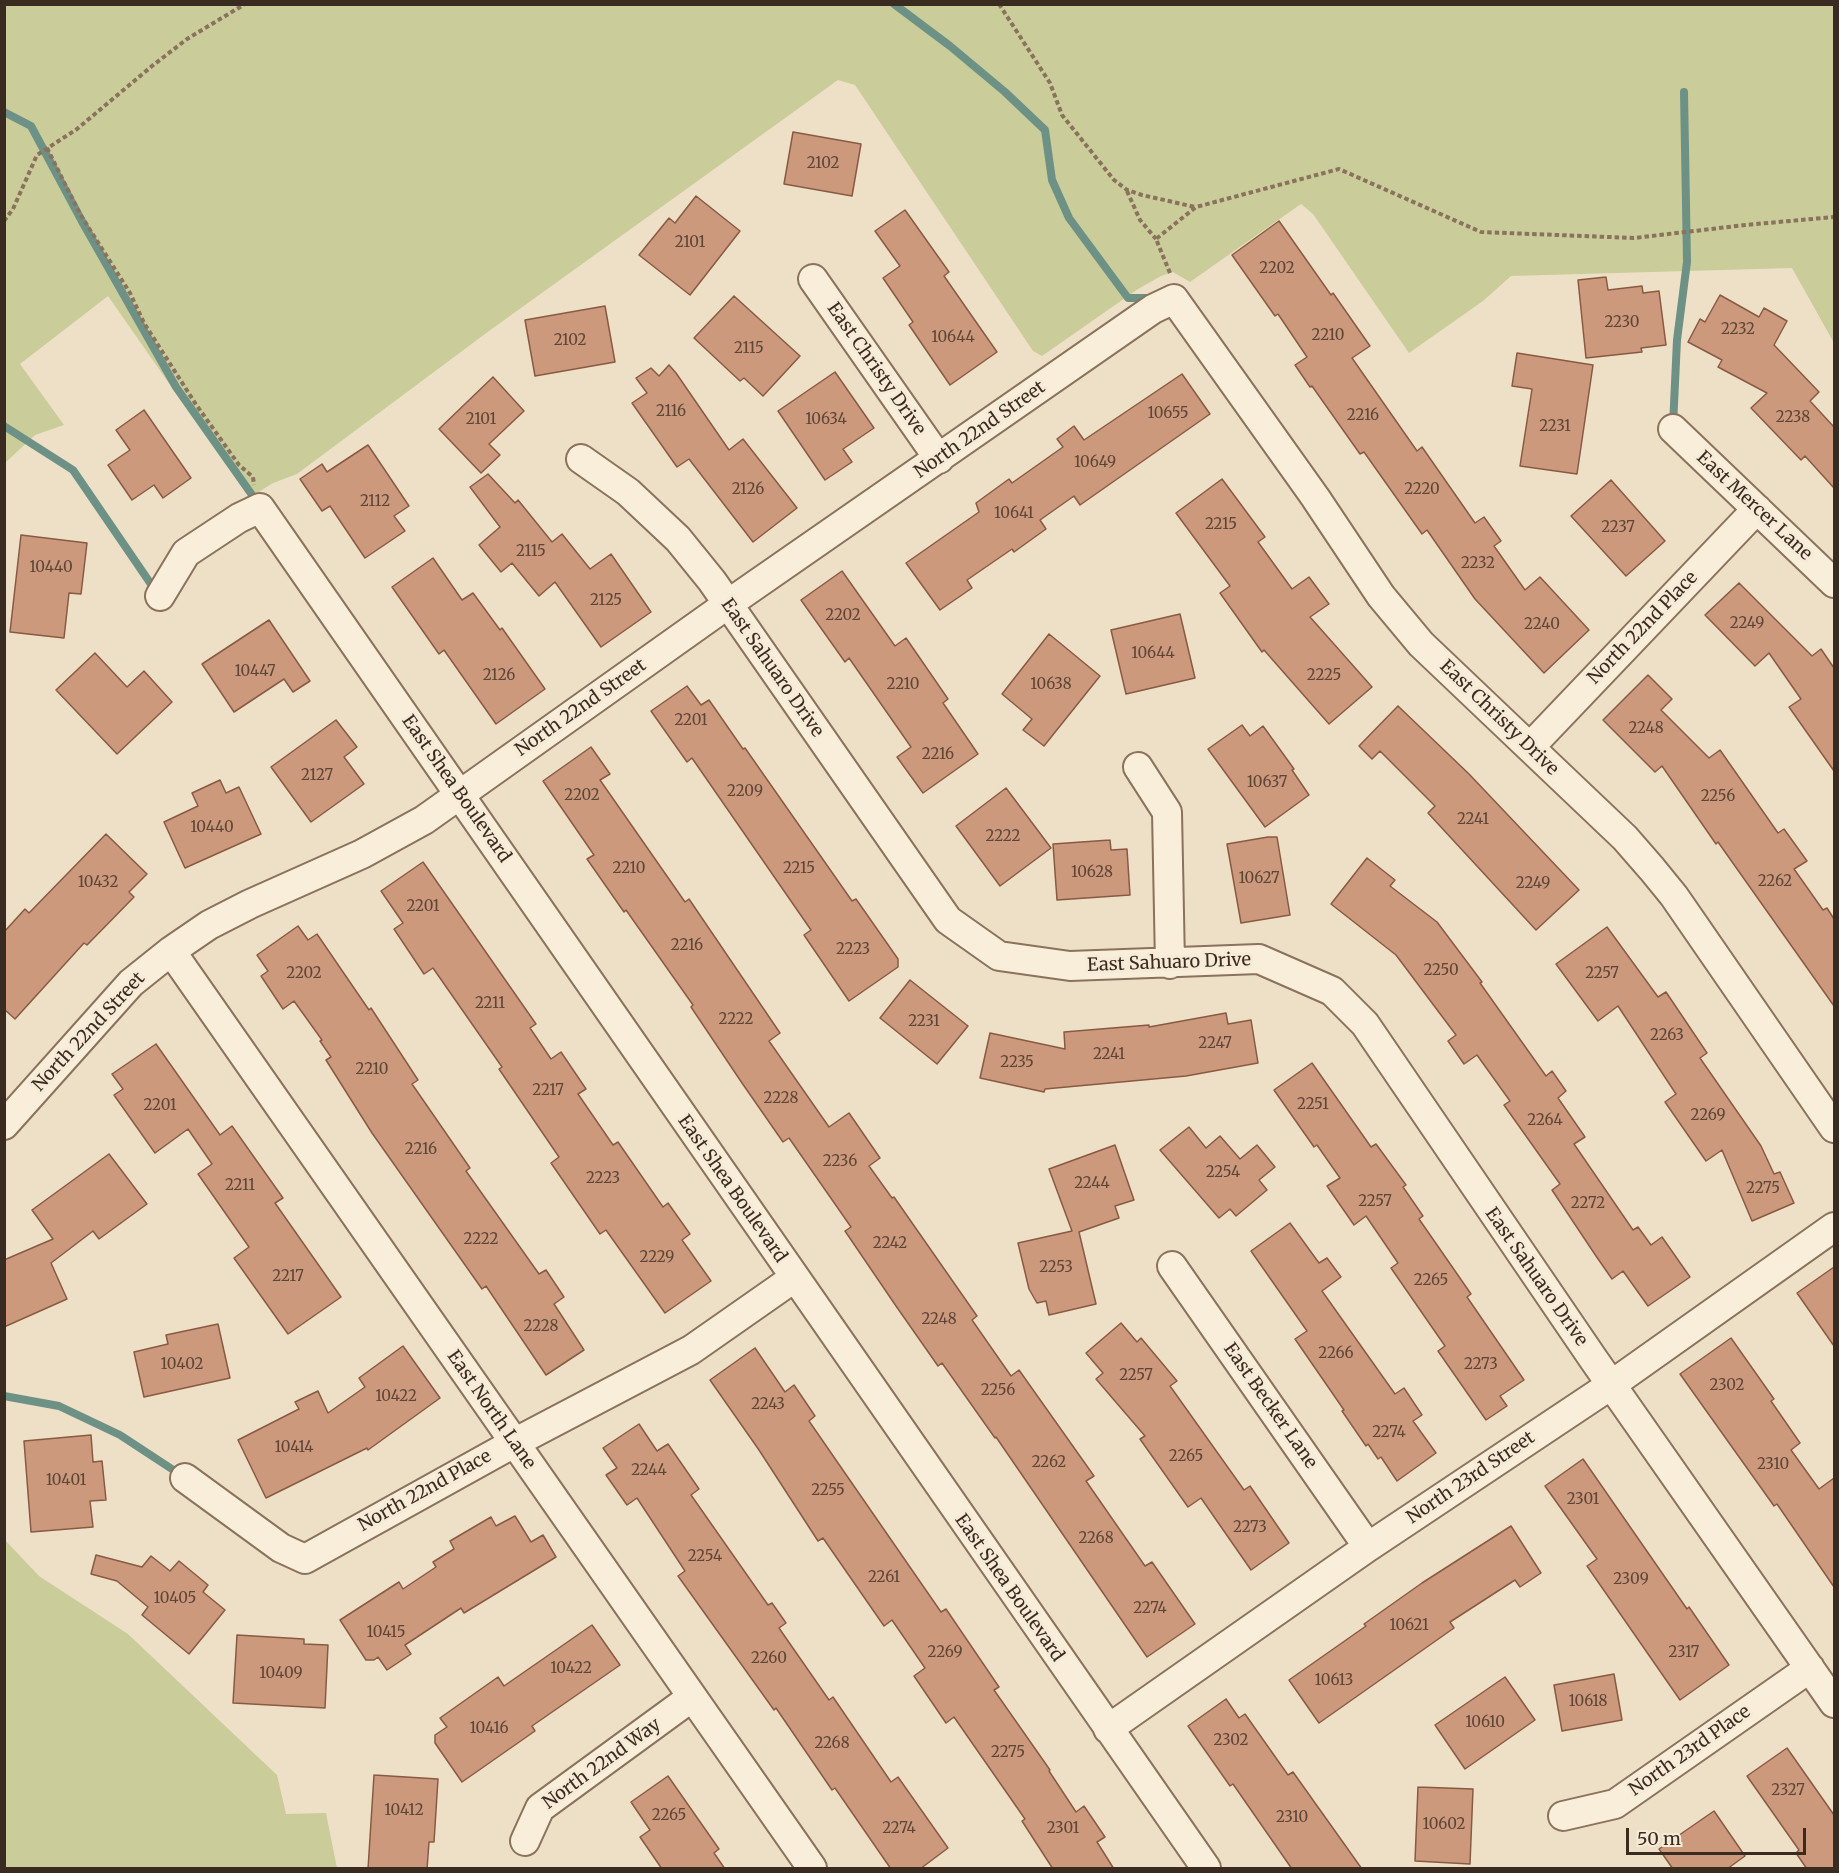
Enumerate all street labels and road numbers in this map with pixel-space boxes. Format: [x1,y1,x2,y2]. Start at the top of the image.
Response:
street label: East Christy Drive [822,299,930,439]
street label: North 22nd Street [910,377,1050,483]
street label: East Mercer Lane [1692,447,1816,565]
street label: North 22nd Place [1584,567,1702,689]
street label: East Sahuaro Drive [716,595,828,741]
street label: North 22nd Street [511,655,651,761]
street label: East Christy Drive [1435,656,1563,780]
street label: East Shea Boulevard [397,711,515,867]
street label: East Sahuaro Drive [1087,949,1251,977]
street label: North 22nd Street [28,968,150,1096]
street label: East Shea Boulevard [673,1111,791,1267]
street label: East Sahuaro Drive [1480,1204,1592,1350]
street label: East Becker Lane [1219,1339,1321,1473]
street label: East North Lane [442,1346,540,1474]
street label: North 23rd Street [1403,1427,1539,1529]
street label: North 22nd Place [355,1446,495,1536]
street label: East Shea Boulevard [950,1510,1068,1666]
street label: North 23rd Place [1625,1701,1755,1801]
street label: North 22nd Way [539,1714,665,1814]

